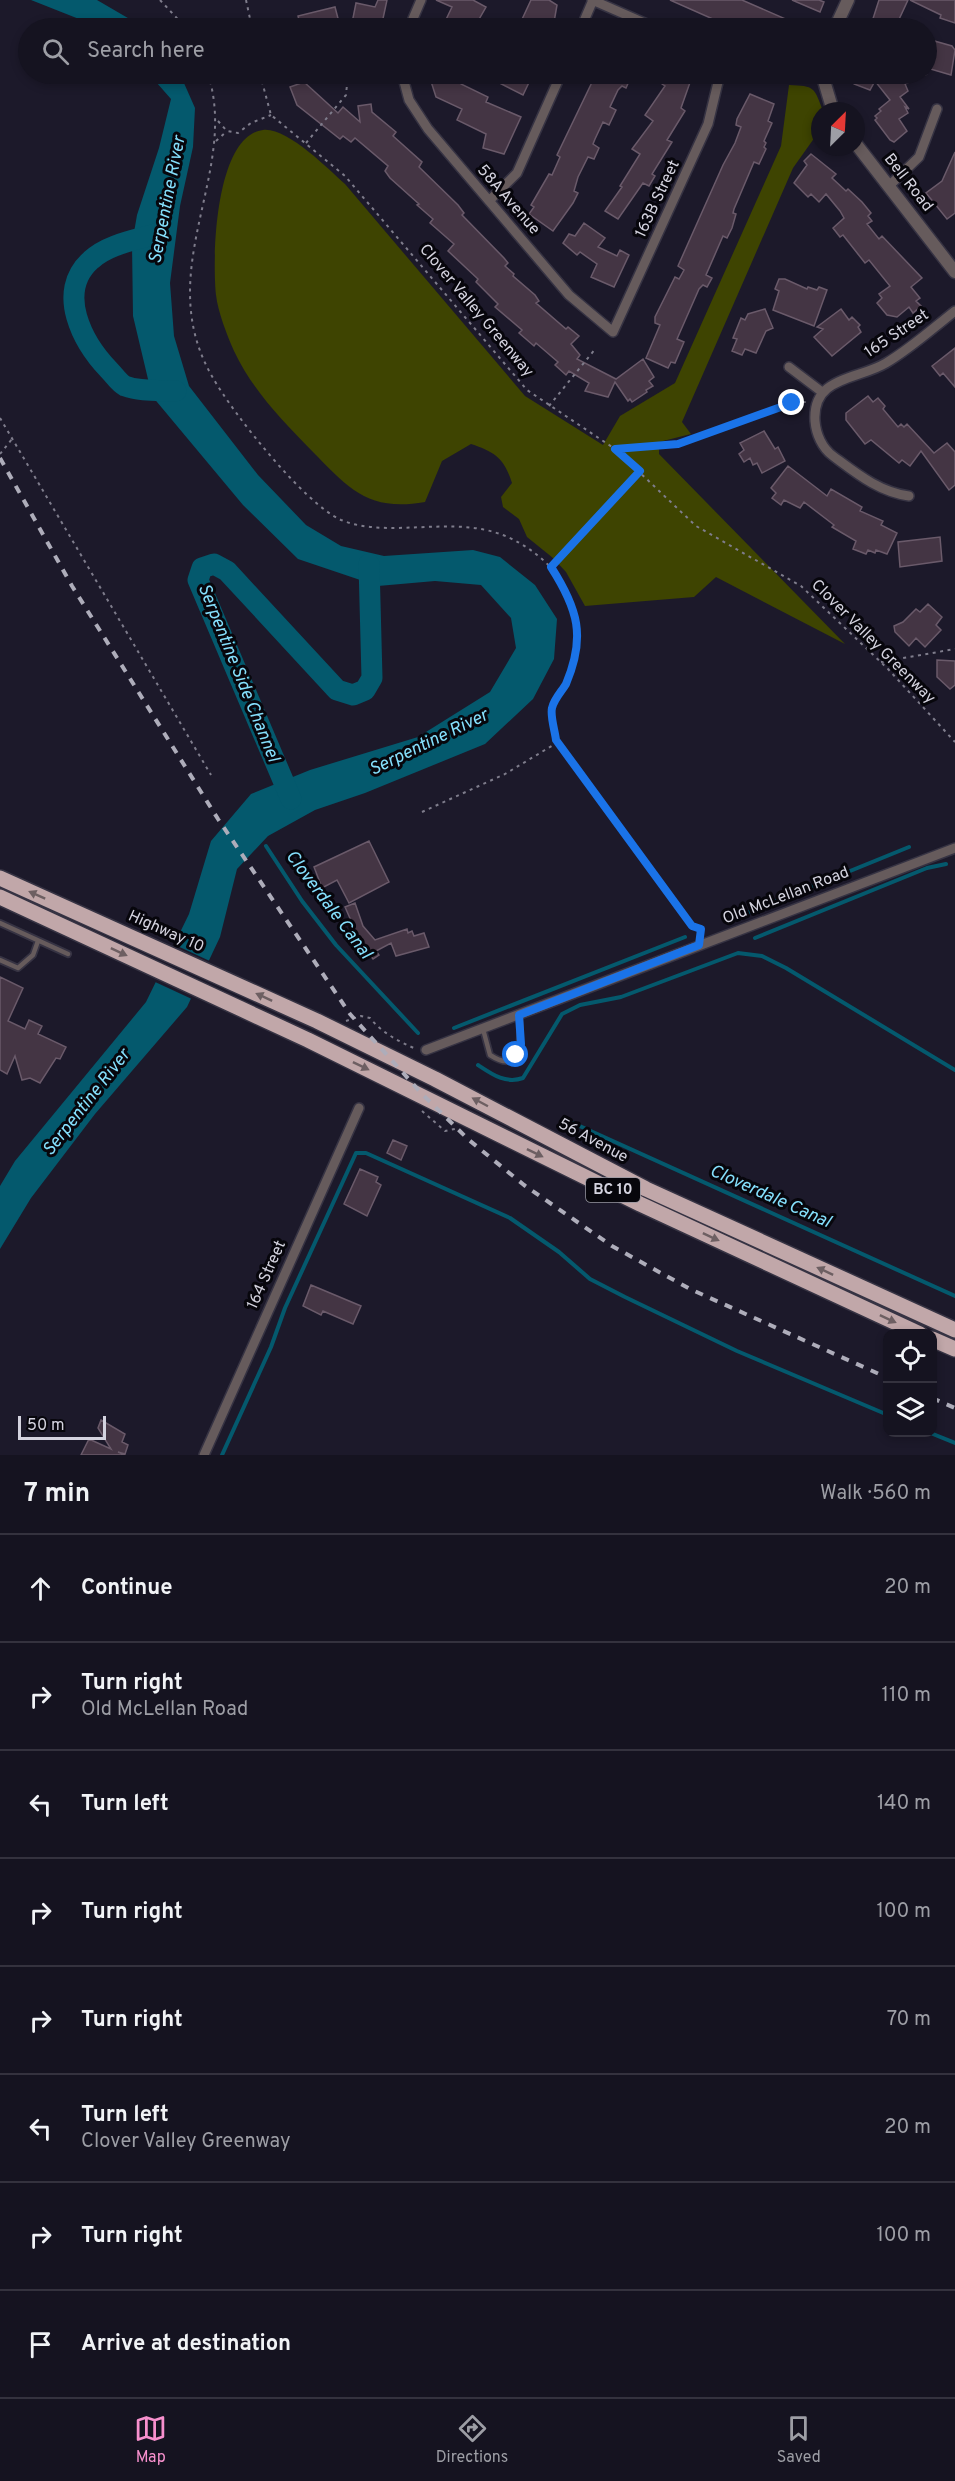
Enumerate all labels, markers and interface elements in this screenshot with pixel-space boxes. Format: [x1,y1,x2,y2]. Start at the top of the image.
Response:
search box [18,18,937,84]
icon: search [39,35,72,68]
text: Search here [87,38,205,65]
north arrow [811,102,865,156]
water label: Serpentine River [144,132,192,266]
street label: Bell Road [879,150,937,216]
street label: 163B Street [631,157,685,241]
street label: 58A Avenue [472,161,544,239]
street label: Clover Valley Greenway [414,240,538,382]
street label: 165 Street [861,305,933,363]
route end [778,389,804,415]
street label: Clover Valley Greenway [807,576,939,708]
water label: Serpentine Side Channel [192,580,285,767]
water label: Serpentine River [366,703,494,782]
water label: Cloverdale Canal [280,846,377,965]
street label: Old McLellan Road [720,863,852,929]
one-way arrow [28,890,46,899]
street label: Highway 10 [125,906,207,958]
one-way arrow [111,947,128,956]
one-way arrow [255,992,272,1001]
route start [502,1041,528,1067]
water label: Serpentine River [38,1043,137,1161]
one-way arrow [352,1061,369,1071]
one-way arrow [472,1098,489,1107]
street label: 56 Avenue [555,1114,631,1168]
one-way arrow [527,1148,544,1157]
water label: Cloverdale Canal [706,1160,836,1235]
road number: BC 10 [586,1178,640,1202]
one-way arrow [703,1232,720,1241]
street label: 164 Street [243,1237,291,1313]
one-way arrow [817,1266,834,1275]
one-way arrow [880,1314,897,1323]
map controls [883,1329,937,1437]
button: locate [883,1329,937,1383]
button: layers [883,1383,937,1437]
scale bar [18,1413,106,1440]
text: 50 m [27,1416,65,1436]
text: 7 min [24,1478,90,1511]
text: Walk · 560 m [820,1481,931,1507]
icon: ahead [24,1572,57,1605]
text: Continue [81,1575,172,1602]
text: 20 m [884,1575,931,1601]
text: Turn right [81,1670,183,1697]
icon: right [24,1680,57,1713]
text: 110 m [882,1683,931,1709]
text: Old McLellan Road [81,1697,248,1723]
icon: left [24,1788,57,1821]
text: Turn left [81,1791,169,1818]
text: 140 m [877,1791,931,1817]
icon: right [24,1896,57,1929]
text: Turn right [81,1899,183,1926]
text: 100 m [876,1899,931,1925]
icon: right [24,2004,57,2037]
text: Turn right [81,2007,183,2034]
text: 70 m [887,2007,931,2033]
text: Turn left [81,2102,169,2129]
icon: left [24,2112,57,2145]
text: 20 m [884,2115,931,2141]
text: Clover Valley Greenway [81,2129,291,2155]
icon: right [24,2220,57,2253]
text: Turn right [81,2223,183,2250]
text: 100 m [876,2223,931,2249]
icon: arrive [24,2328,57,2361]
text: Arrive at destination [81,2331,291,2358]
tab: Map [134,2412,167,2468]
tab: Directions [436,2412,508,2468]
tab: Saved [777,2412,821,2468]

